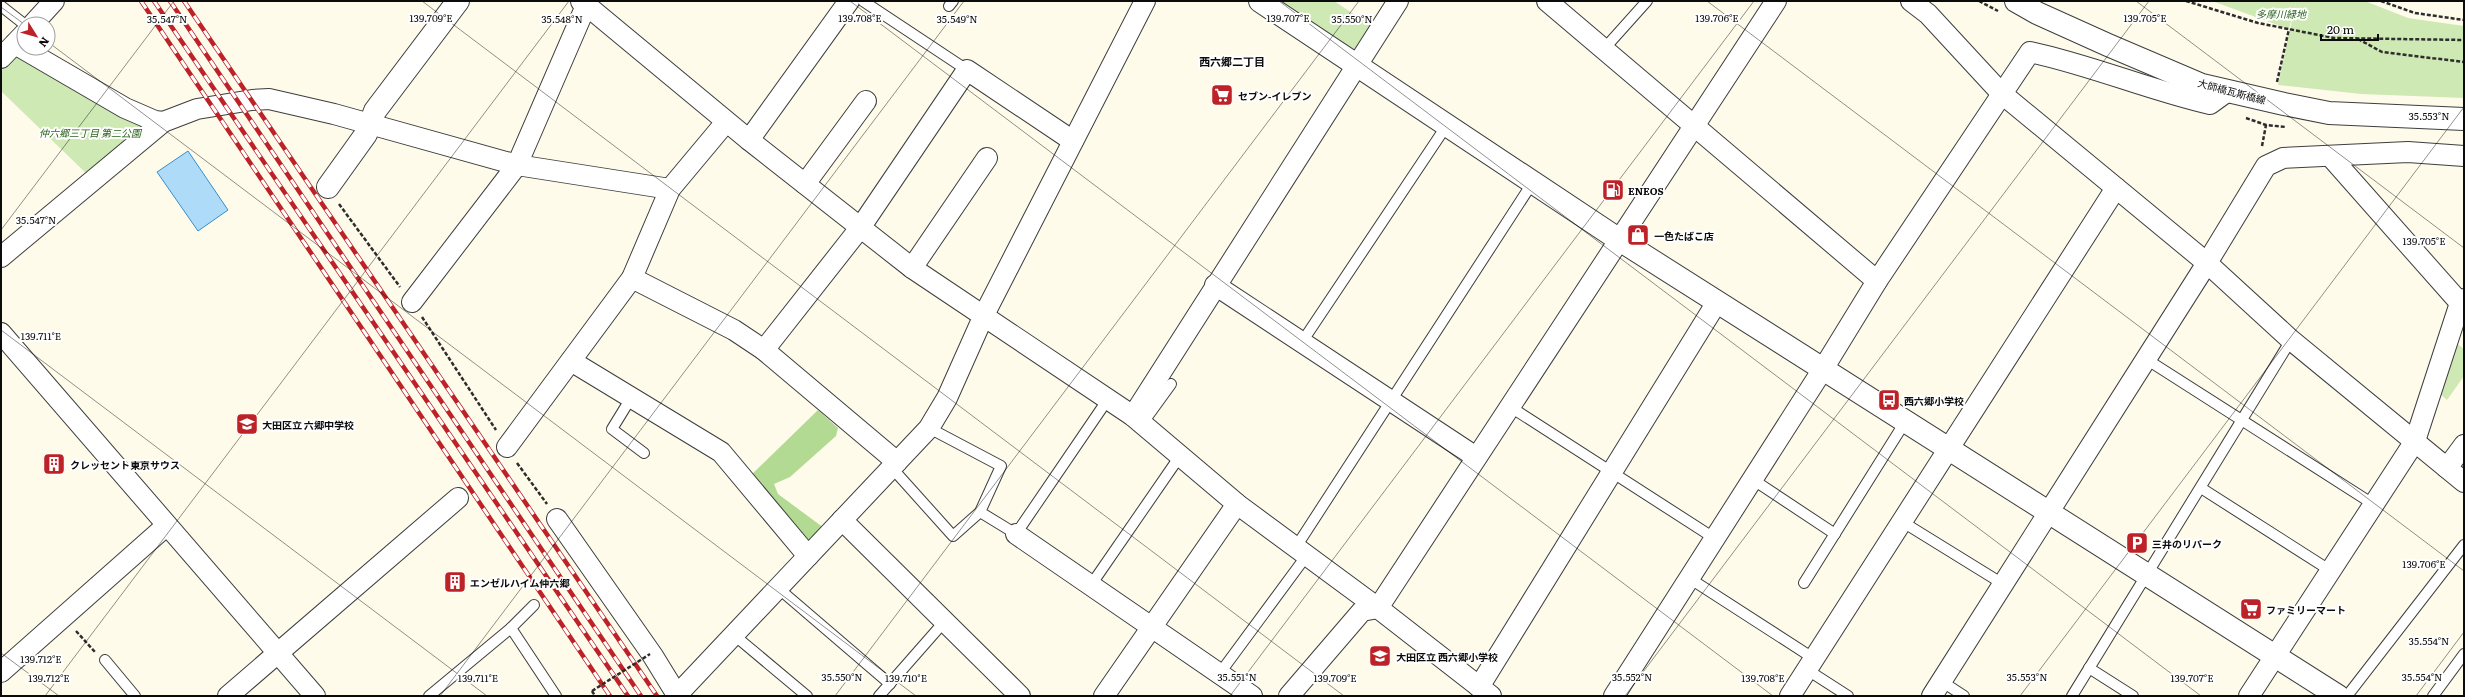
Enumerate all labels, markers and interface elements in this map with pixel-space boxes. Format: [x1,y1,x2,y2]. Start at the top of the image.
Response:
park label: 多摩川緑地 [2256,6,2307,21]
text: 139.709°E [409,10,453,25]
text: 139.708°E [838,10,882,25]
text: 139.707°E [1266,10,1310,25]
text: 139.706°E [1695,10,1739,25]
text: 139.705°E [2123,10,2167,25]
text: 35.547°N [147,11,187,26]
text: 35.548°N [541,11,583,26]
text: 35.549°N [936,11,978,26]
text: 35.550°N [1331,11,1373,26]
north arrow [16,16,56,56]
scale bar [2321,16,2378,42]
text: 20 m [2327,20,2354,38]
text: N [36,34,54,51]
district label: 西六郷二丁目 [1199,53,1265,69]
street label: 大師橋瓦斯橋線 [2196,75,2268,107]
supermarket icon: セブン-イレブン [1209,82,1235,108]
place label: セブン-イレブン [1238,88,1311,103]
text: 35.553°N [2409,108,2450,123]
park label: 仲六郷三丁目 第二公園 [39,125,143,140]
fuel station icon: ENEOS [1600,177,1626,203]
place label: ENEOS [1628,183,1664,198]
text: 35.547°N [16,212,56,227]
shop icon: 一色たばこ店 [1625,222,1651,248]
place label: 一色たばこ店 [1654,228,1714,243]
text: 139.705°E [2402,233,2446,248]
text: 139.711°E [21,328,61,343]
bus stop icon: 西六郷小学校 [1876,387,1902,413]
place label: 西六郷小学校 [1904,393,1964,408]
school or university icon: 大田区立 六郷中学校 [234,411,260,437]
place label: 大田区立 六郷中学校 [262,417,354,432]
building icon: クレッセント東京サウス [41,451,67,477]
place label: クレッセント東京サウス [70,457,180,472]
parking icon: 三井のリパーク [2124,530,2150,556]
place label: 三井のリパーク [2152,536,2222,551]
text: 139.706°E [2402,556,2446,571]
building icon: エンゼルハイム仲六郷 [442,569,468,595]
place label: エンゼルハイム仲六郷 [470,575,571,590]
supermarket icon: ファミリーマート [2238,596,2264,622]
place label: ファミリーマート [2266,602,2346,617]
text: 35.554°N [2409,633,2449,648]
school or university icon: 大田区立 西六郷小学校 [1367,643,1393,669]
place label: 大田区立 西六郷小学校 [1396,649,1498,664]
text: 139.712°E [20,651,62,666]
text: 35.550°N [821,669,863,684]
text: 35.551°N [1217,669,1257,684]
text: 35.552°N [1612,669,1652,684]
text: 35.553°N [2007,669,2048,684]
text: 35.554°N [2402,669,2442,684]
text: 139.712°E [28,670,70,685]
text: 139.711°E [458,670,498,685]
text: 139.710°E [885,670,927,685]
text: 139.709°E [1313,670,1357,685]
text: 139.708°E [1741,670,1785,685]
text: 139.707°E [2170,670,2214,685]

